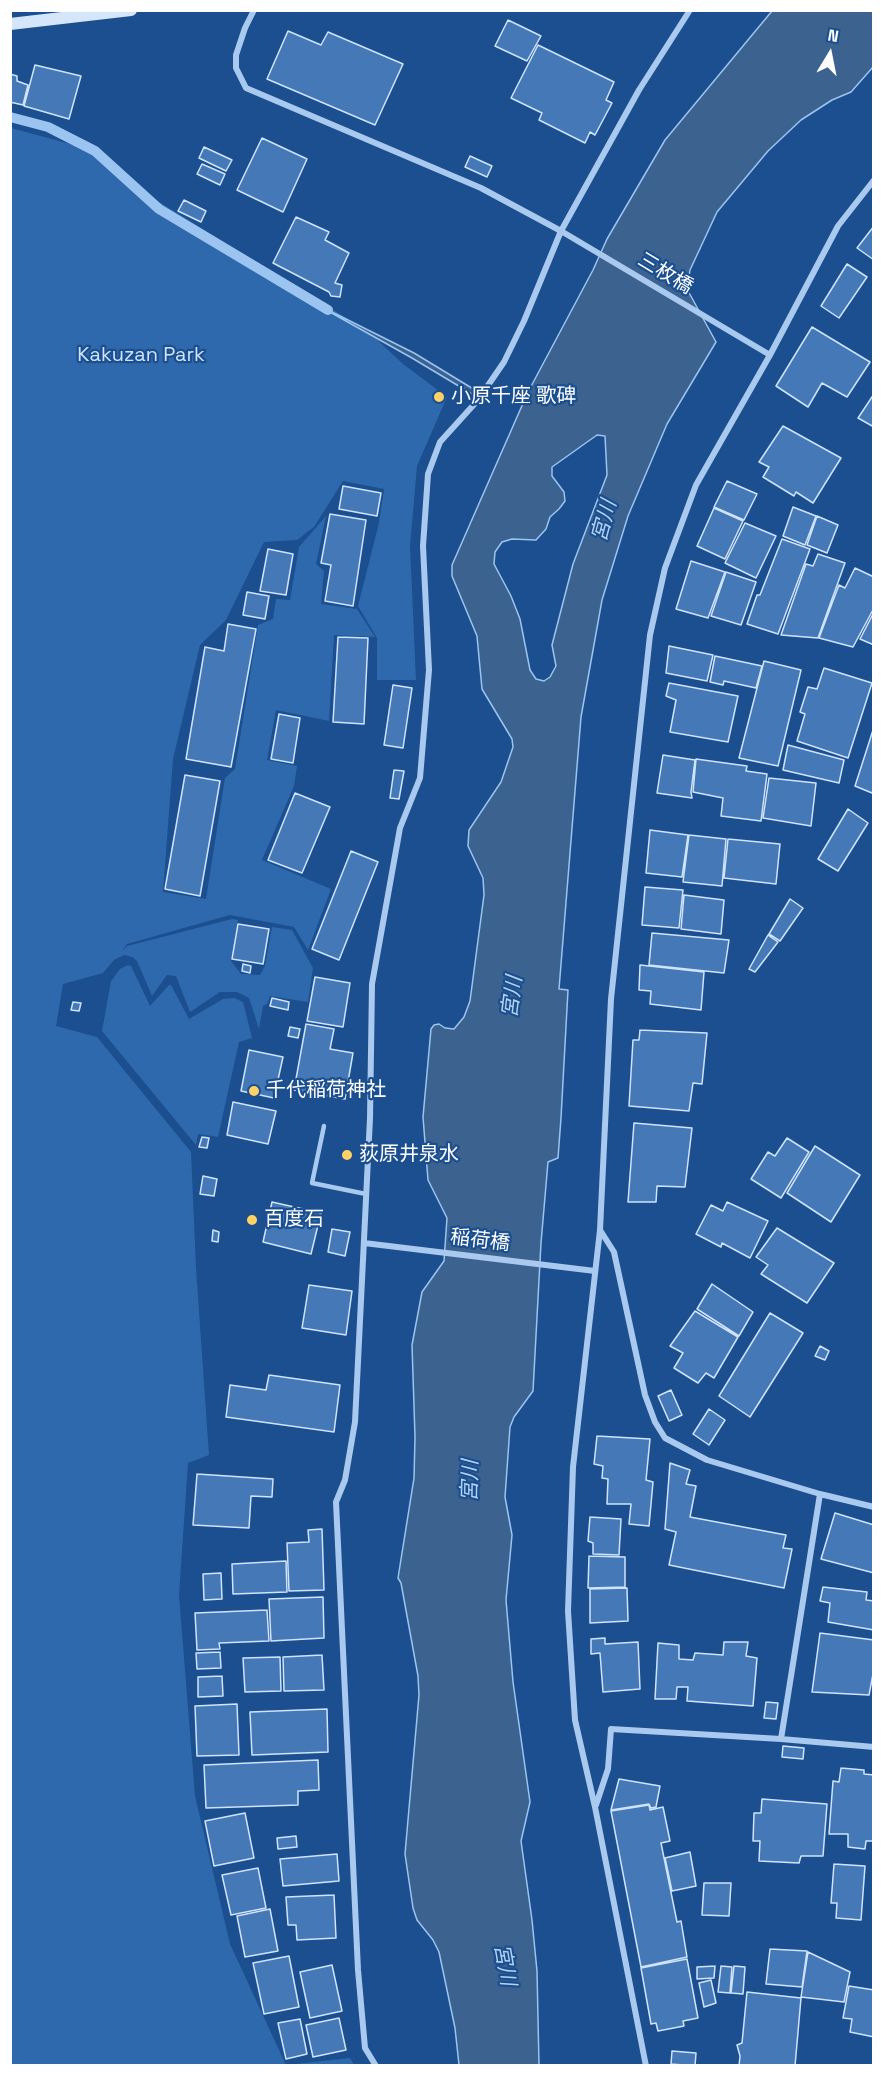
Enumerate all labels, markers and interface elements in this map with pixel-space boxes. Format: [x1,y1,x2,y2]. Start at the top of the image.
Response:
north arrow [800,24,860,84]
text: N [826,25,840,47]
street label: 三枚橋 [633,248,697,300]
park label: Kakuzan Park [77,344,205,368]
place label: 小原千座 歌碑 [451,385,576,409]
marker: 小原千座 歌碑 [432,390,446,404]
water label: 宮川 [587,497,623,545]
water label: 宮川 [498,975,528,1019]
place label: 千代稲荷神社 [266,1079,386,1103]
marker: 千代稲荷神社 [247,1084,261,1098]
place label: 荻原井泉水 [359,1143,459,1167]
marker: 荻原井泉水 [340,1148,354,1162]
place label: 百度石 [264,1208,324,1232]
marker: 百度石 [245,1213,259,1227]
street label: 稲荷橋 [449,1225,511,1257]
water label: 宮川 [458,1460,484,1502]
water label: 宮川 [488,1942,520,1988]

